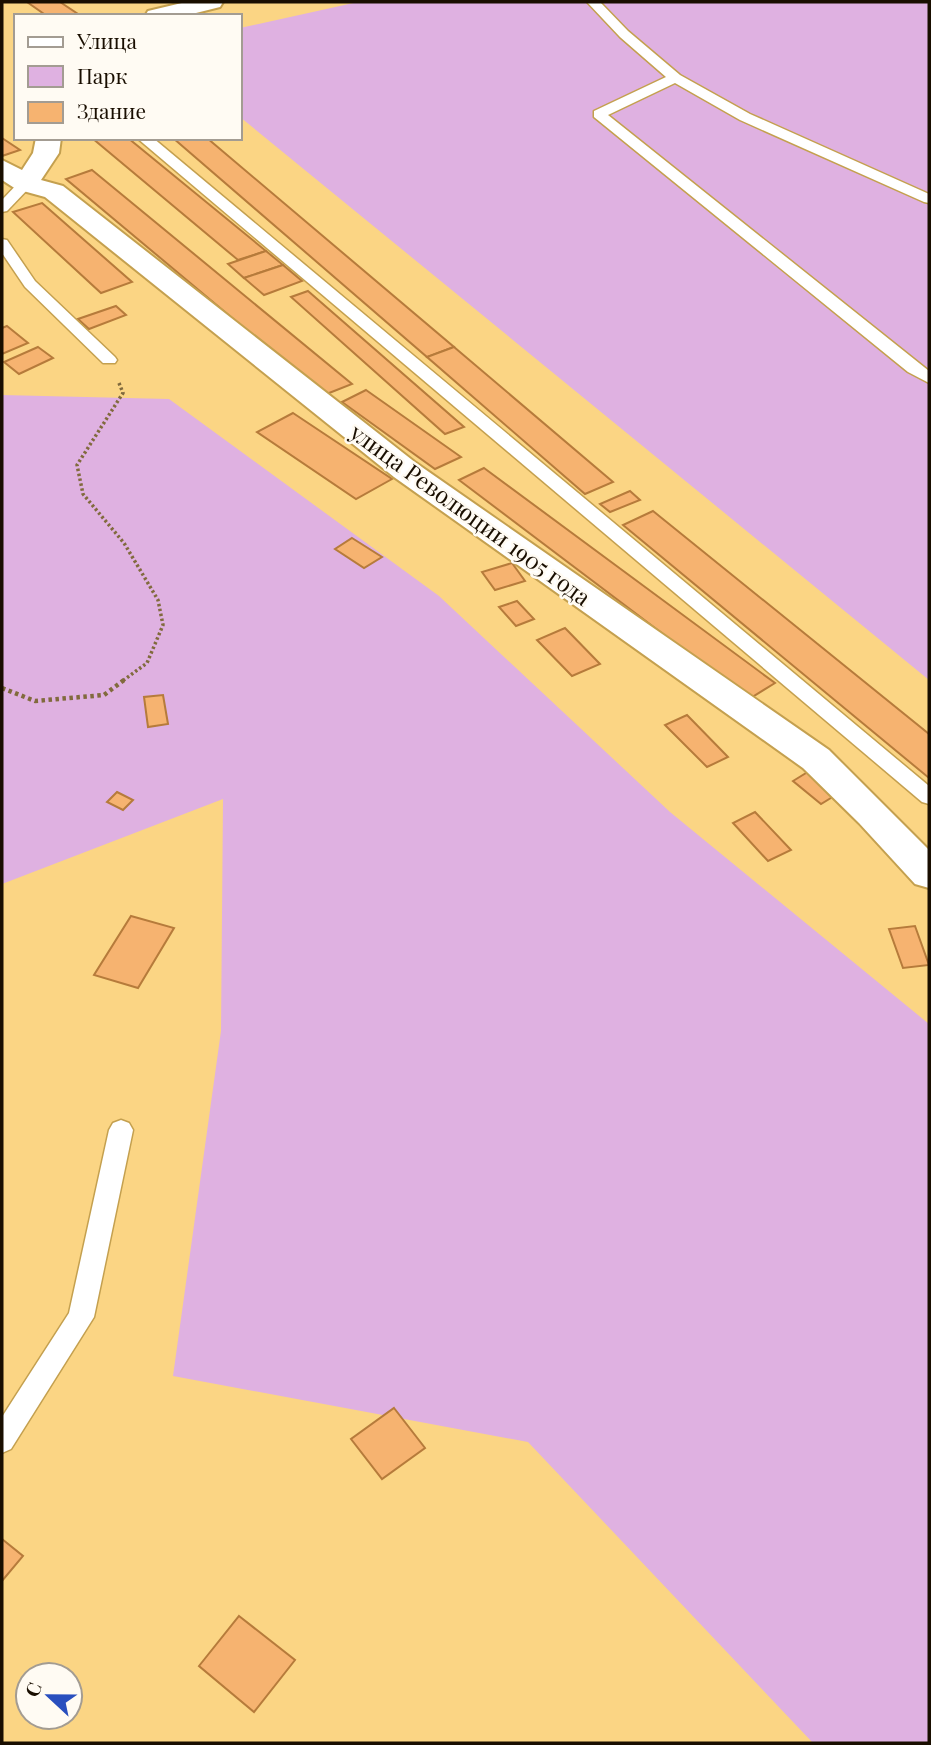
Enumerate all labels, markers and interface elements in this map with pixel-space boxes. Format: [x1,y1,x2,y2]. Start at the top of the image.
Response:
legend [14,14,242,140]
text: Улица [76,26,138,54]
text: Парк [77,61,127,89]
text: Здание [77,96,146,124]
street label: улица Революции 1905 года [344,416,598,612]
north arrow [14,1661,84,1731]
text: С [18,1678,47,1700]

